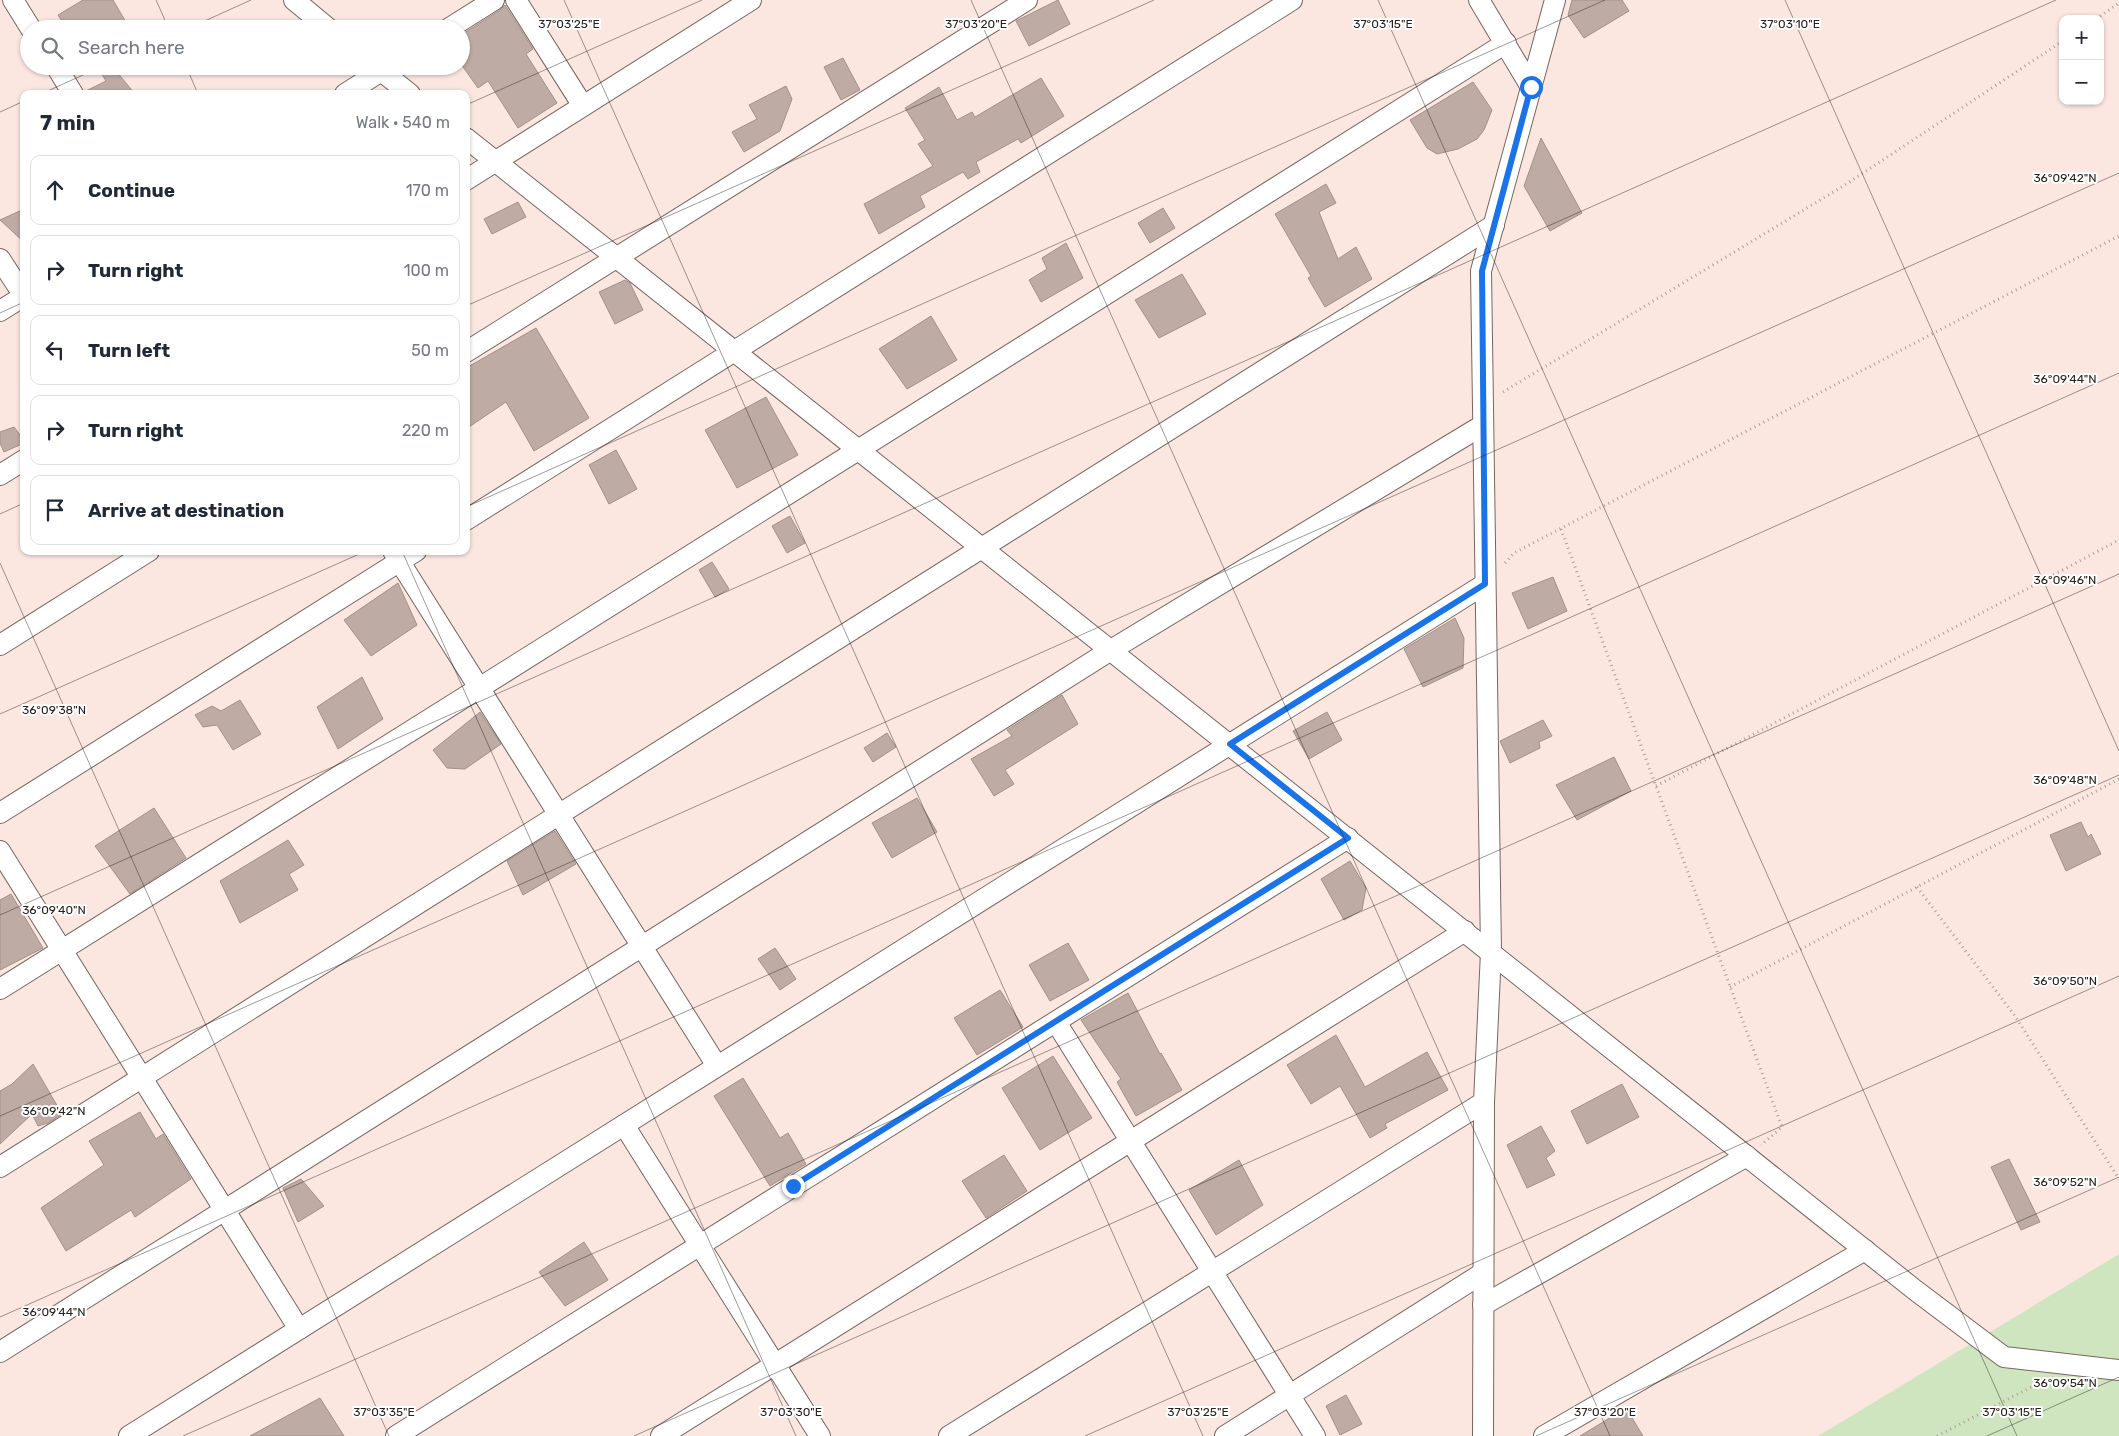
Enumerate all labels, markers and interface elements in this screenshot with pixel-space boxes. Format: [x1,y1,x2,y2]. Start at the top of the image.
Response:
map controls [2059,15,2104,105]
button: + [2059,15,2104,60]
text: 37°03'25"E [538,17,600,31]
text: 37°03'20"E [945,17,1007,31]
text: 37°03'15"E [1353,17,1413,31]
text: 37°03'10"E [1760,17,1820,31]
search box [20,20,470,75]
icon: search [38,34,66,62]
text: Search here [78,36,185,59]
button: − [2059,60,2104,105]
route start [1520,76,1543,99]
text: 7 min [40,110,95,135]
text: Walk · 540 m [356,113,450,132]
text: 36°09'42"N [2033,171,2097,185]
icon: ahead [41,176,69,204]
text: Continue [88,179,175,202]
text: 170 m [406,181,449,200]
icon: right [41,256,69,284]
text: Turn right [88,259,183,282]
text: 100 m [404,261,449,280]
icon: left [41,336,69,364]
text: Turn left [88,339,170,362]
text: 50 m [411,341,449,360]
text: 36°09'44"N [2033,372,2097,386]
icon: right [41,416,69,444]
text: Turn right [88,419,183,442]
text: 220 m [402,421,449,440]
icon: arrive [41,496,69,524]
text: Arrive at destination [88,499,284,522]
text: 36°09'46"N [2034,573,2096,587]
text: 36°09'38"N [22,703,86,717]
text: 36°09'48"N [2033,773,2097,787]
text: 36°09'40"N [22,903,86,917]
text: 36°09'50"N [2033,974,2097,988]
text: 36°09'42"N [22,1104,86,1118]
route end [782,1175,805,1198]
text: 36°09'52"N [2033,1175,2097,1189]
text: 36°09'44"N [22,1305,86,1319]
text: 36°09'54"N [2033,1376,2097,1390]
text: 37°03'35"E [353,1405,415,1419]
text: 37°03'30"E [760,1405,822,1419]
text: 37°03'25"E [1167,1405,1229,1419]
text: 37°03'20"E [1574,1405,1636,1419]
text: 37°03'15"E [1982,1405,2042,1419]

